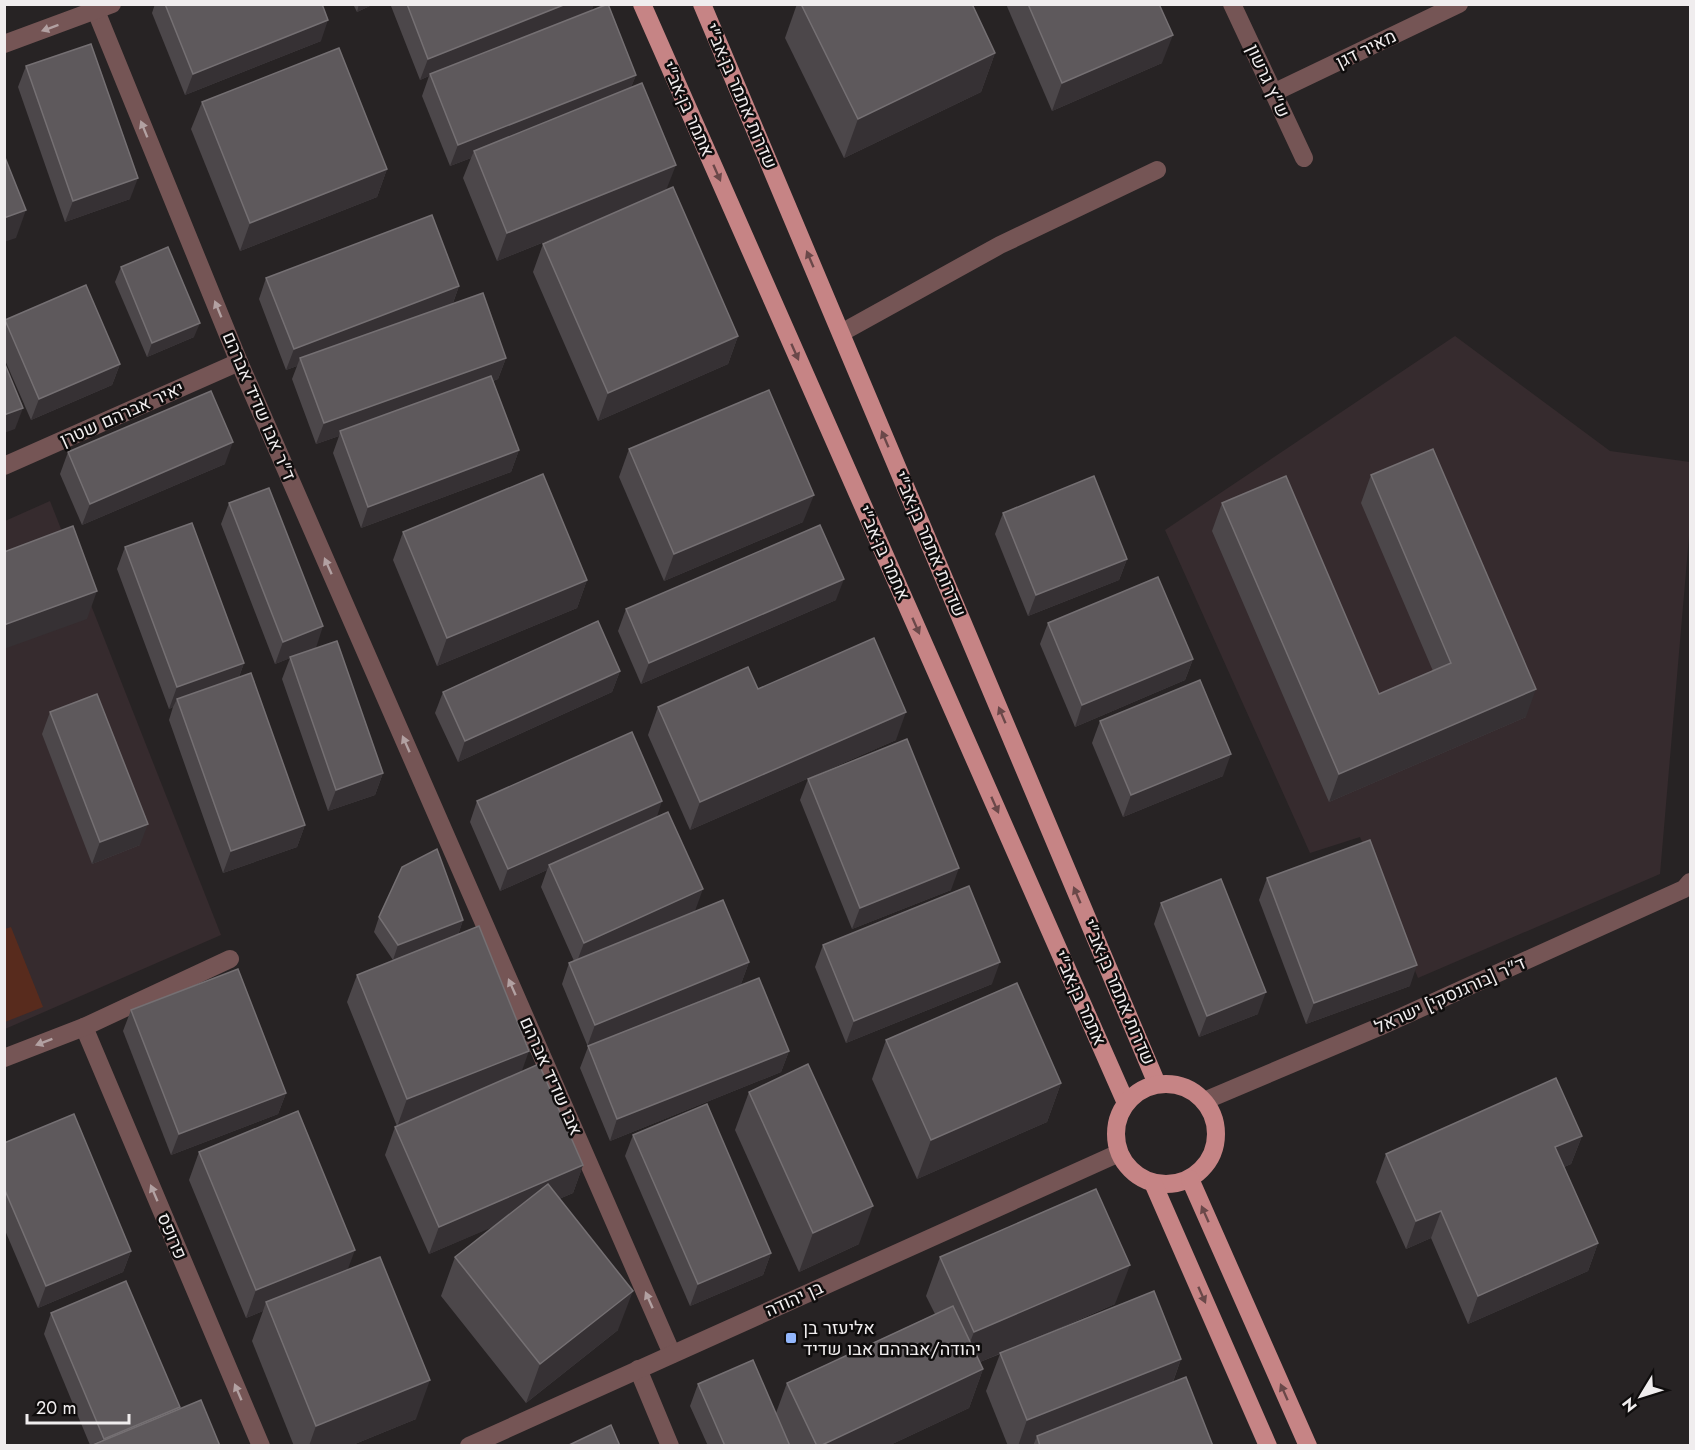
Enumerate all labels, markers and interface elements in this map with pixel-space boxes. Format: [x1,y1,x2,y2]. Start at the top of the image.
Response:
street label: שדרות אתמר בן-אב"י [699,19,783,173]
one-way arrow [41,23,59,33]
street label: מאיר דגן [1331,23,1401,75]
street label: ש"ץ גרשון [1240,40,1296,122]
street label: אתמר בן-אב"י [655,57,721,161]
one-way arrow [139,120,148,138]
one-way arrow [712,165,722,183]
one-way arrow [805,249,815,267]
one-way arrow [213,300,223,318]
street label: ד"ר אבו שדיד אברהם [216,328,302,484]
one-way arrow [791,343,800,360]
street label: יאיר אברהם שטרן [56,375,188,453]
one-way arrow [880,429,890,447]
street label: שדרות אתמר בן-אב"י [888,467,972,621]
street label: אתמר בן-אב"י [851,501,917,605]
one-way arrow [323,556,333,574]
one-way arrow [912,618,921,635]
one-way arrow [997,706,1006,724]
one-way arrow [401,735,411,753]
one-way arrow [990,796,1000,814]
one-way arrow [1073,886,1082,903]
street label: שדרות אתמר בן-אב"י [1079,916,1159,1068]
street label: אתמר בן-אב"י [1049,947,1111,1049]
street label: ד"ר [בורגנסקי] ישראל [1370,950,1530,1040]
one-way arrow [507,977,517,995]
street label: אבו שדיד אברהם [513,1012,589,1140]
one-way arrow [35,1038,53,1047]
one-way arrow [149,1183,159,1201]
one-way arrow [1201,1205,1210,1222]
street label: פרופס [151,1209,193,1263]
street label: בן יהודה [761,1274,828,1323]
one-way arrow [1197,1286,1207,1304]
one-way arrow [644,1292,653,1309]
place label: אליעזר בן יהודה/אברהם אבו שדיד [803,1315,981,1362]
marker: אליעזר בן יהודה/אברהם אבו שדיד [784,1331,798,1345]
north arrow [1611,1366,1671,1426]
one-way arrow [233,1382,243,1400]
one-way arrow [1279,1383,1289,1401]
scale bar [27,1387,129,1425]
text: N [1617,1393,1643,1417]
text: 20 m [36,1395,76,1421]

